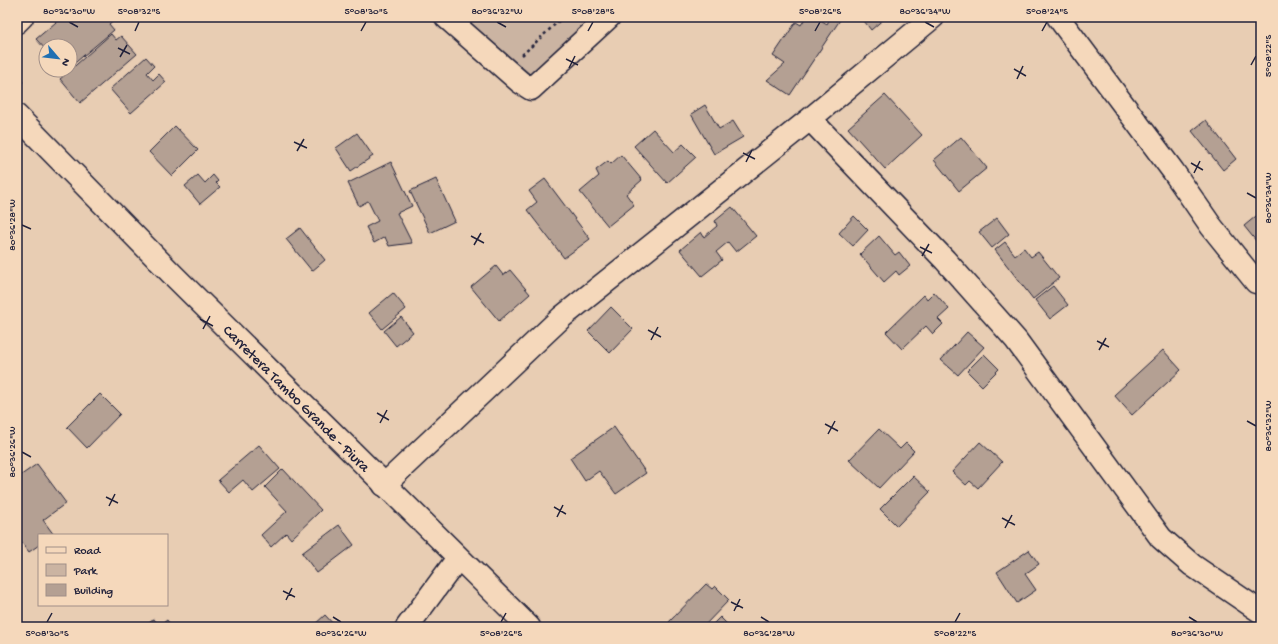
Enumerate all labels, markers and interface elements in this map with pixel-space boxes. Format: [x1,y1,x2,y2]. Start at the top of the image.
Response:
text: 80°36'30"W [43,6,95,18]
text: 5°08'32"S [118,6,161,18]
text: 5°08'30"S [344,6,388,18]
text: 80°36'32"W [471,6,523,18]
text: 5°08'28"S [572,6,615,18]
text: 5°08'26"S [799,6,841,18]
text: 80°36'34"W [899,6,951,18]
text: 5°08'24"S [1026,6,1068,18]
text: 5°08'22"S [1263,35,1275,77]
north arrow [38,38,78,78]
text: N [58,56,72,68]
text: 80°36'34"W [1263,172,1275,224]
text: 80°36'28"W [7,199,19,251]
street label: Carretera Tambo Grande - Piura [218,322,373,477]
text: 80°36'32"W [1263,400,1275,452]
text: 80°36'26"W [7,426,19,478]
legend [38,534,168,606]
text: Road [74,545,101,559]
text: Park [73,565,99,579]
text: Building [73,585,113,599]
text: 5°08'30"S [25,628,69,640]
text: 80°36'26"W [315,628,367,640]
text: 5°08'26"S [480,628,522,640]
text: 80°36'28"W [743,628,795,640]
text: 5°08'22"S [934,628,976,640]
text: 80°36'30"W [1171,628,1223,640]

